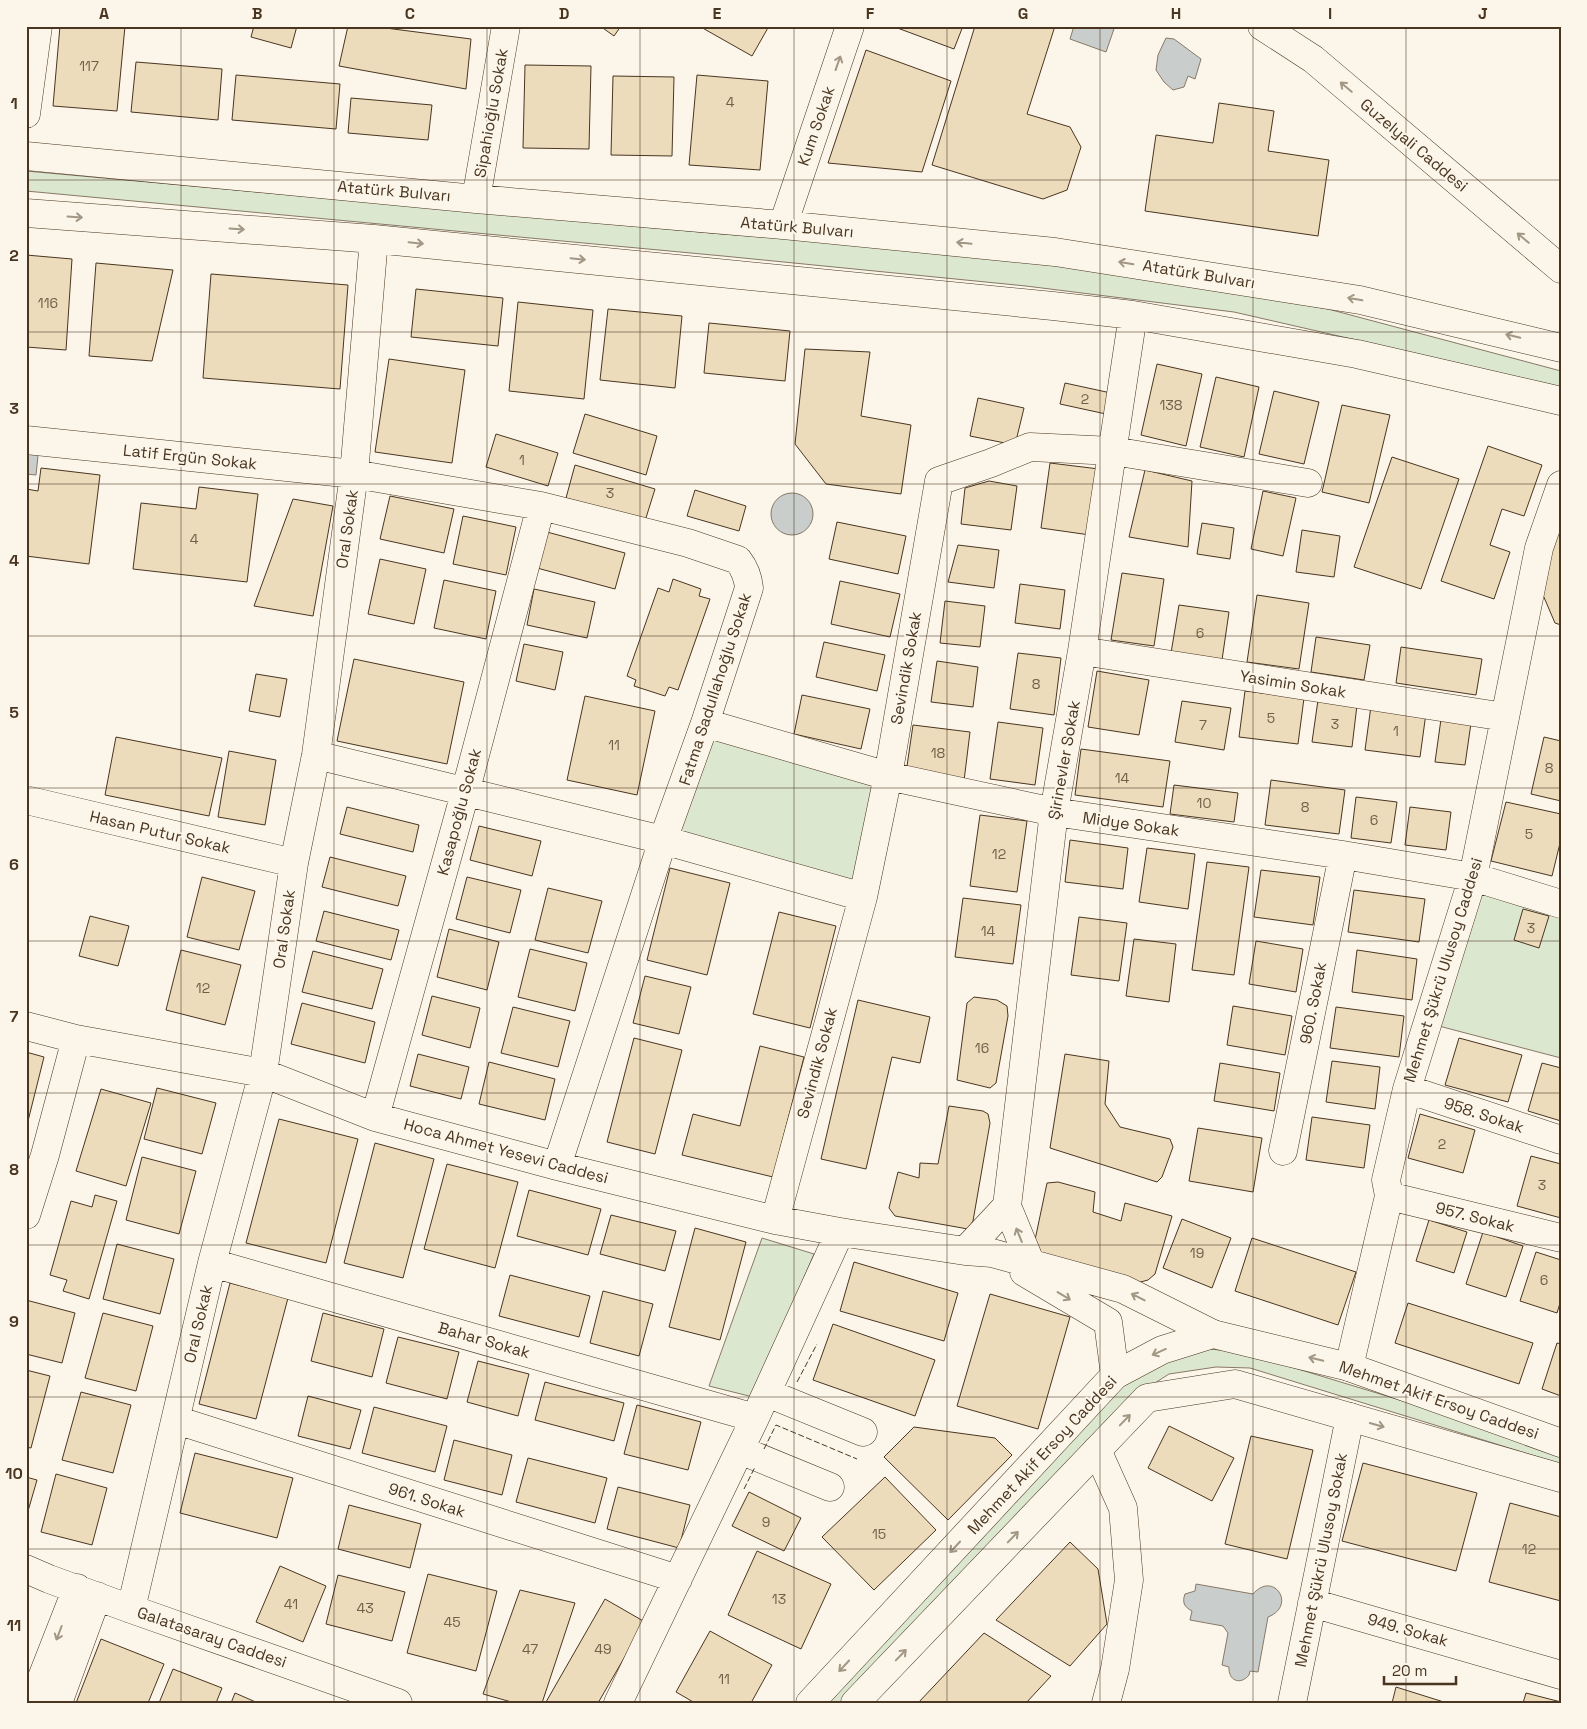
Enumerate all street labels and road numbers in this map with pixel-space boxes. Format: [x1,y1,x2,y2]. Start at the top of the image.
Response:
street label: Sipahioğlu Sokak [469,46,513,179]
street label: Kum Sokak [793,83,840,169]
street label: Guzelyali Caddesi [1356,94,1472,196]
street label: Atatürk Bulvarı [337,176,451,206]
street label: Atatürk Bulvarı [740,212,854,242]
street label: Atatürk Bulvarı [1141,255,1257,293]
street label: Latif Ergün Sokak [122,440,258,475]
street label: Oral Sokak [331,488,363,570]
street label: Fatma Sadullahoğlu Sokak [674,590,756,788]
street label: Sevindik Sokak [886,610,926,726]
street label: Yasimin Sokak [1238,665,1348,703]
street label: Şirinevler Sokak [1043,698,1085,821]
street label: Kasapoğlu Sokak [432,746,486,878]
street label: Hasan Putur Sokak [88,806,233,858]
street label: Midye Sokak [1081,807,1181,841]
street label: Mehmet Şükrü Ulusoy Caddesi [1399,855,1487,1085]
street label: Oral Sokak [268,888,300,970]
street label: 960. Sokak [1295,960,1331,1046]
street label: Sevindik Sokak [792,1005,842,1121]
street label: 958. Sokak [1441,1092,1527,1138]
street label: Hoca Ahmet Yesevi Caddesi [401,1114,611,1188]
street label: 957. Sokak [1433,1197,1517,1237]
street label: Oral Sokak [179,1282,217,1365]
street label: Bahar Sokak [436,1317,533,1363]
street label: Mehmet Akif Ersoy Caddesi [1336,1356,1542,1444]
street label: Mehmet Akif Ersoy Caddesi [963,1371,1121,1539]
street label: Mehmet Şükrü Ulusoy Sokak [1290,1451,1352,1669]
street label: 961. Sokak [386,1478,469,1522]
street label: Galatasaray Caddesi [134,1602,290,1672]
street label: 949. Sokak [1365,1608,1451,1652]

